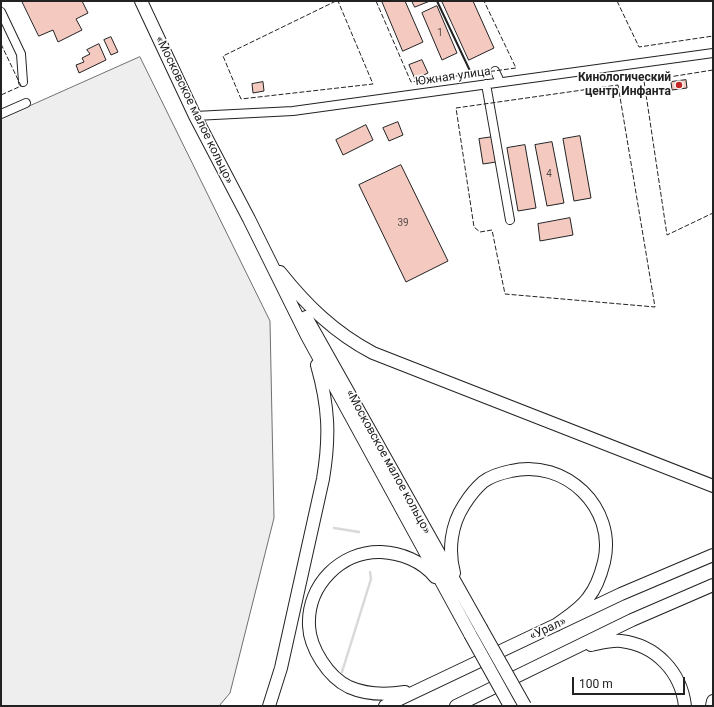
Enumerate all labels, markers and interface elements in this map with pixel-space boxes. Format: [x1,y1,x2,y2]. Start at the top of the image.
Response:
house number: 1 [437,27,443,39]
street label: «Московское малое кольцо» [152,34,236,186]
street label: Южная улица [414,65,492,89]
place label: Кинологический центр Инфанта [578,71,671,99]
marker: Кинологический центр Инфанта [674,80,684,90]
house number: 4 [546,168,552,180]
house number: 39 [397,217,409,229]
street label: «Московское малое кольцо» [342,387,434,537]
street label: «Урал» [528,614,568,644]
scale bar [574,669,687,695]
text: 100 m [579,677,613,691]

